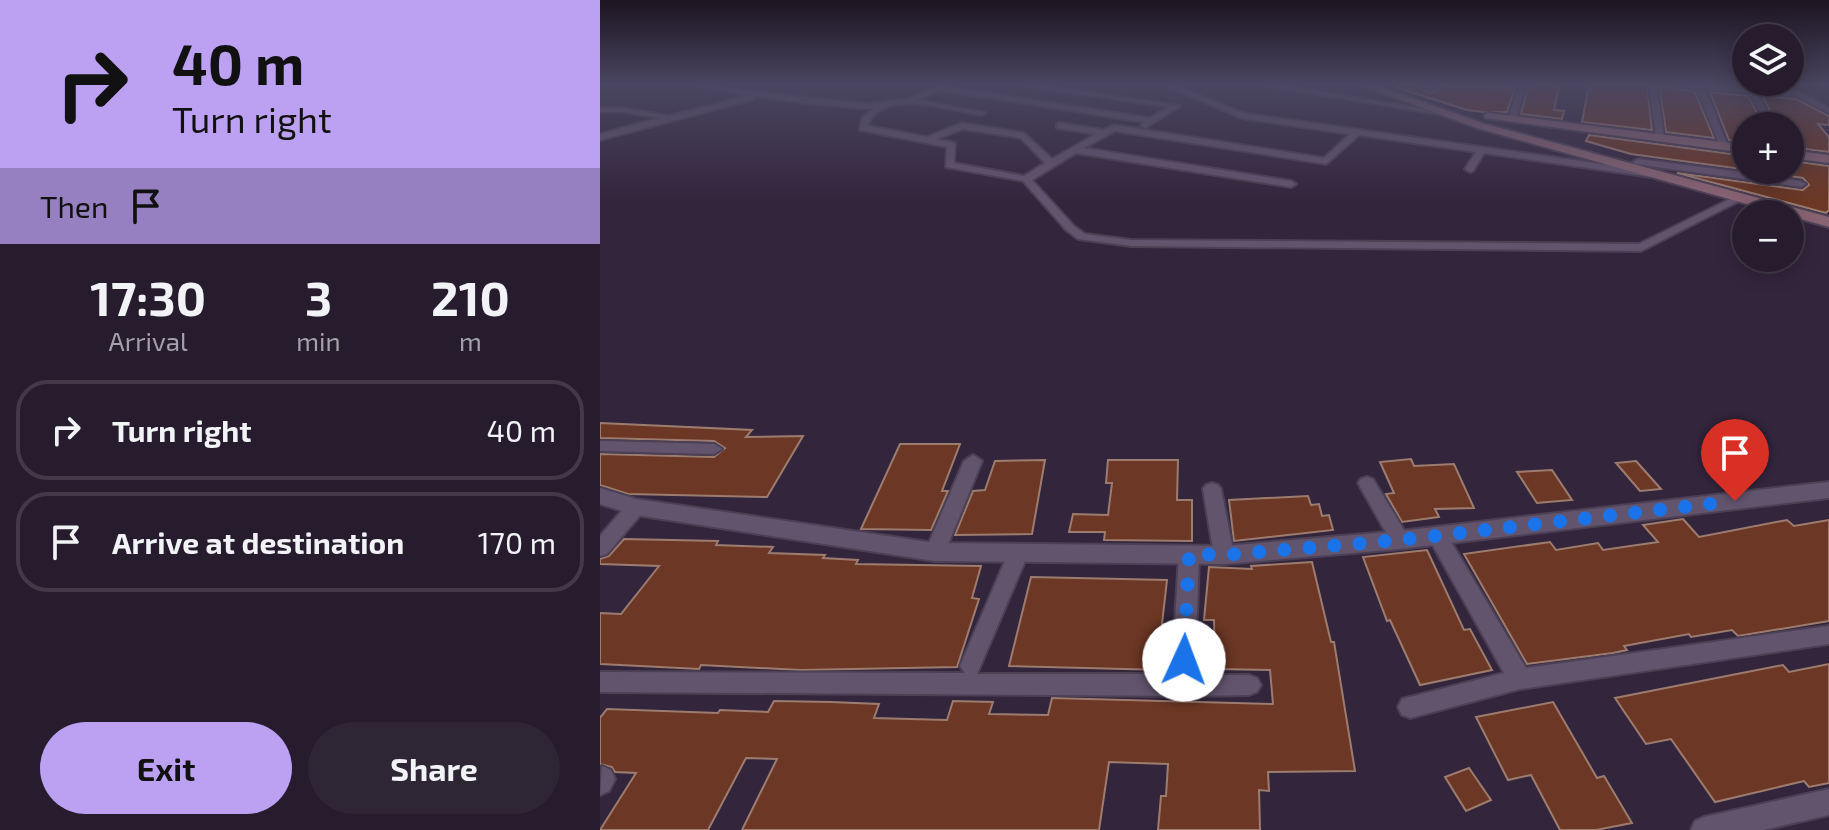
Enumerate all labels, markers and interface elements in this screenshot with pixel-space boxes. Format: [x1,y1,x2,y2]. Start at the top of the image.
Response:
map controls [1732,24,1804,272]
button: layers [1732,24,1804,96]
text: 40 m [172,29,304,96]
icon: right [40,32,144,136]
text: Turn right [172,97,332,140]
button: + [1732,112,1804,184]
icon: arrive [124,184,168,228]
text: Then [40,188,108,224]
button: − [1732,200,1804,272]
text: 17:30 [90,268,206,326]
text: 3 [305,268,332,326]
text: 210 [431,268,510,326]
text: Arrival [109,325,188,356]
text: min [296,325,341,356]
text: m [459,325,482,356]
icon: right [44,408,88,452]
text: Turn right [112,412,252,448]
text: 40 m [486,412,556,448]
pin [1701,419,1769,501]
icon: arrive [1713,431,1757,475]
icon: arrive [44,520,88,564]
text: Arrive at destination [112,524,404,560]
text: 170 m [478,524,556,560]
position arrow [1142,618,1226,702]
button: Exit [40,722,292,814]
button: Share [308,722,560,814]

